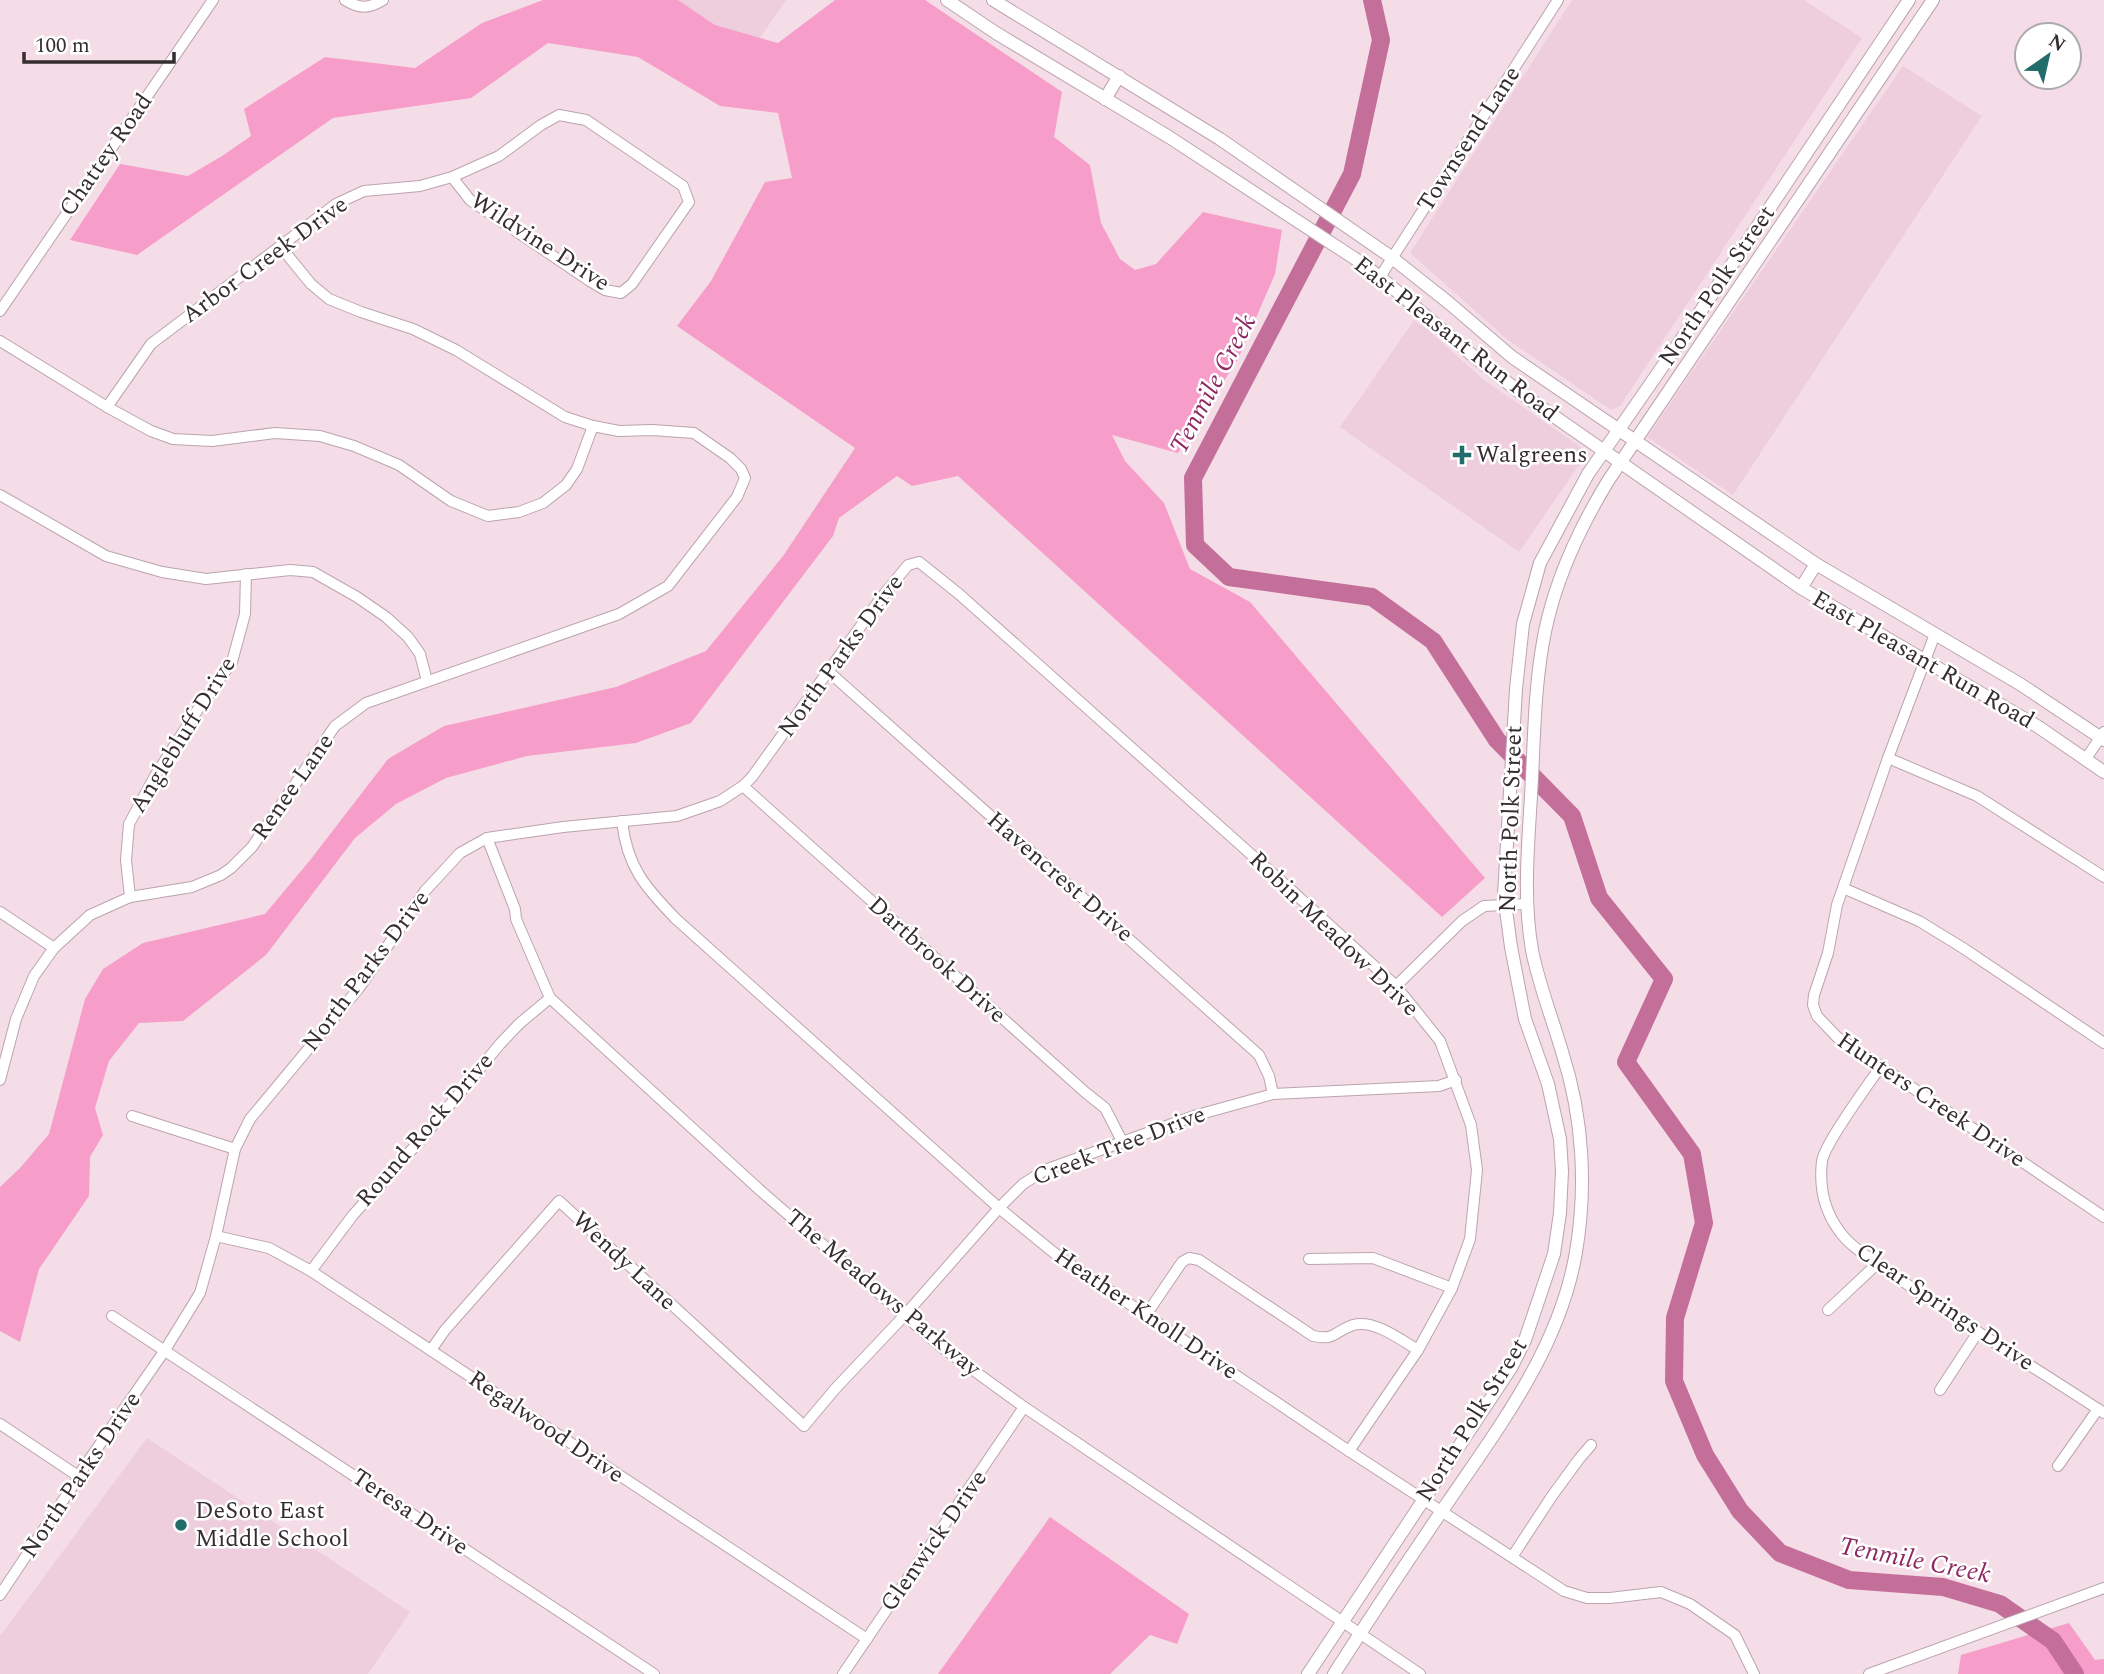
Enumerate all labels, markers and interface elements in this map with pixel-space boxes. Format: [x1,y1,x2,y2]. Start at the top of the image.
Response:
scale bar [24,21,175,65]
north arrow [2013,21,2083,91]
text: N [2042,27,2071,60]
text: 100 m [35,30,90,62]
street label: Townsend Lane [1408,59,1530,219]
street label: Chattey Road [50,86,162,224]
street label: Wildvine Drive [463,183,617,301]
street label: Arbor Creek Drive [174,187,356,333]
street label: North Polk Street [1650,198,1784,374]
street label: East Pleasant Run Road [1346,247,1566,431]
water label: Tenmile Creek [1159,307,1267,461]
place label: Walgreens [1476,437,1588,473]
marker: Walgreens [1454,447,1470,463]
street label: North Parks Drive [769,567,913,745]
street label: East Pleasant Run Road [1805,581,2041,739]
street label: Anglebluff Drive [120,650,246,820]
street label: North Polk Street [1490,725,1532,913]
street label: Renee Lane [243,726,343,848]
street label: Havencrest Drive [979,803,1141,951]
street label: Robin Meadow Drive [1240,843,1428,1025]
street label: North Parks Drive [293,883,439,1059]
street label: Dartbrook Drive [860,888,1014,1032]
street label: Hunters Creek Drive [1829,1023,2033,1177]
street label: Round Rock Drive [348,1045,502,1215]
street label: Creek Tree Drive [1027,1096,1211,1196]
street label: The Meadows Parkway [777,1200,990,1387]
street label: Wendy Lane [563,1203,685,1319]
street label: Clear Springs Drive [1848,1234,2042,1380]
street label: Heather Knoll Drive [1047,1239,1245,1389]
street label: North Polk Street [1407,1331,1537,1509]
street label: Regalwood Drive [461,1361,631,1493]
street label: North Parks Drive [12,1384,150,1566]
street label: Teresa Drive [344,1459,476,1565]
street label: Glenwick Drive [872,1463,996,1619]
place label: DeSoto East Middle School [195,1493,349,1557]
marker: DeSoto East Middle School [173,1517,189,1533]
water label: Tenmile Creek [1836,1526,1994,1594]

